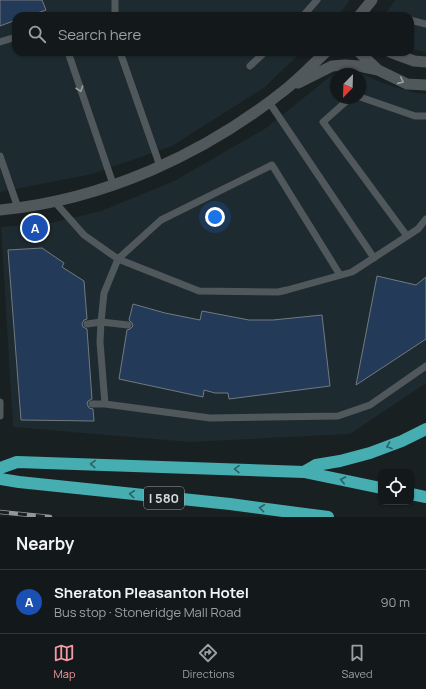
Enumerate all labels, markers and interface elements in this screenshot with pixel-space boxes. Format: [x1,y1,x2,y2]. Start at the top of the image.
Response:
search box [12,12,414,56]
icon: search [26,23,48,45]
text: Search here [58,24,141,45]
north arrow [330,68,366,104]
one-way arrow [397,76,404,84]
one-way arrow [76,85,84,92]
your location [205,207,225,227]
pin: A [22,213,48,243]
one-way arrow [386,441,393,450]
one-way arrow [90,460,96,469]
one-way arrow [234,465,240,474]
map controls [378,469,414,505]
button: locate [378,469,414,505]
one-way arrow [340,476,346,485]
road number: I 580 [144,487,184,509]
one-way arrow [129,490,135,499]
one-way arrow [258,504,265,513]
text: Nearby [16,532,74,555]
text: Sheraton Pleasanton Hotel [54,582,249,603]
text: A [25,593,33,611]
text: 90 m [380,593,410,611]
text: Bus stop · Stoneridge Mall Road [54,603,241,621]
tab: Map [53,642,75,681]
tab: Directions [182,642,235,681]
tab: Saved [342,642,373,681]

